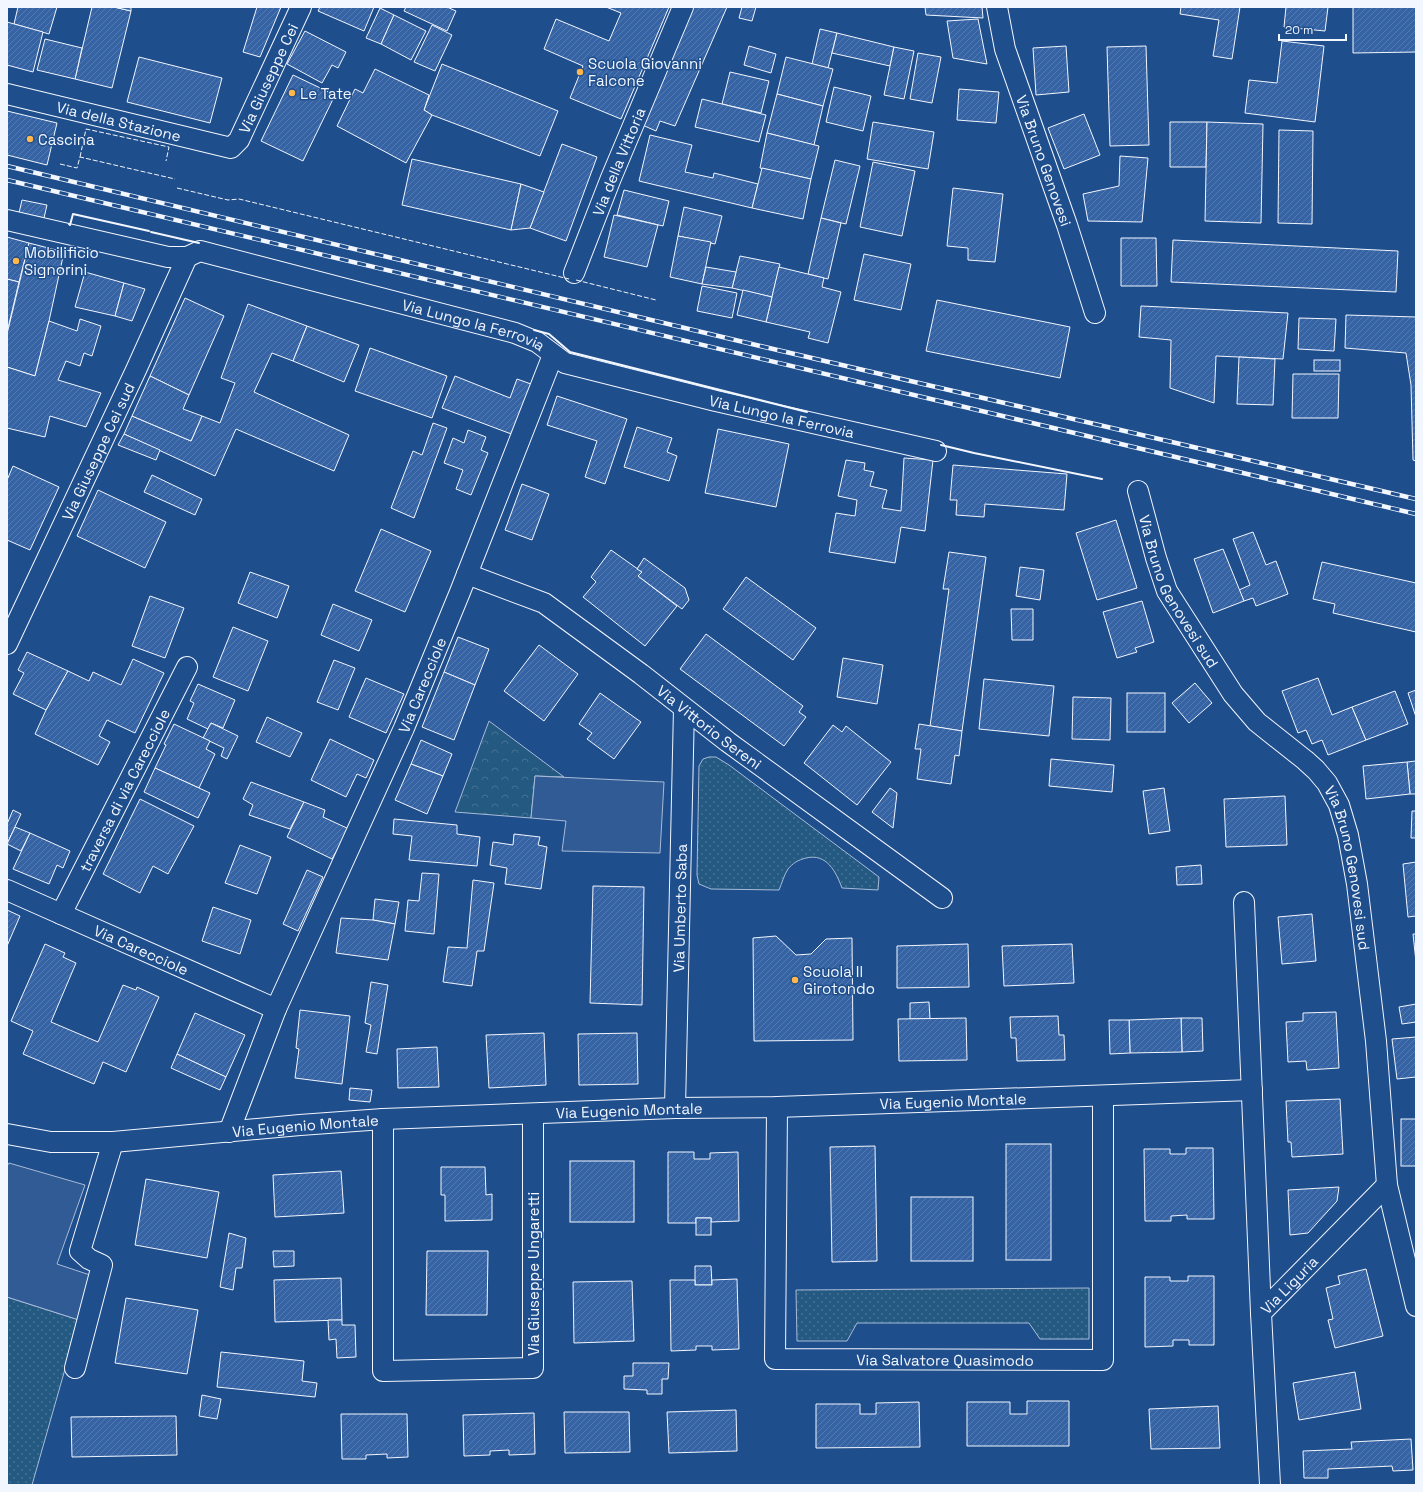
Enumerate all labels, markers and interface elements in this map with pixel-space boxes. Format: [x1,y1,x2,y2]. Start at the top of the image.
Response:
scale bar [1279,16,1346,42]
street label: Via Giuseppe Cei [234,20,302,136]
text: 20 m [1285,22,1313,38]
place label: Scuola Giovanni Falcone [588,54,702,90]
marker: Scuola Giovanni Falcone [575,67,585,77]
place label: Le Tate [300,84,352,103]
marker: Le Tate [287,88,297,98]
street label: Via Bruno Genovesi [1012,92,1076,229]
street label: Via della Stazione [55,97,183,145]
street label: Via della Vittoria [588,104,649,219]
place label: Cascina [38,130,95,149]
marker: Cascina [25,134,35,144]
place label: Mobilificio Signorini [24,243,99,279]
marker: Mobilificio Signorini [11,256,21,266]
street label: Via Lungo la Ferrovia [400,295,550,355]
street label: Via Giuseppe Cei sud [57,379,138,523]
street label: Via Lungo la Ferrovia [707,390,857,442]
street label: Via Bruno Genovesi sud [1135,512,1223,671]
street label: Via Carecciole [394,634,450,736]
street label: Via Vittorio Sereni [653,681,766,773]
street label: traversa di via Carecciole [75,705,174,875]
street label: Via Bruno Genovesi sud [1321,782,1374,951]
street label: Via Umberto Saba [669,843,690,973]
street label: Via Carecciole [91,920,192,979]
place label: Scuola Il Girotondo [803,962,875,998]
marker: Scuola Il Girotondo [790,975,800,985]
street label: Via Eugenio Montale [879,1089,1027,1113]
street label: Via Eugenio Montale [555,1098,703,1122]
street label: Via Eugenio Montale [231,1110,380,1141]
street label: Via Giuseppe Ungaretti [524,1192,543,1356]
street label: Via Liguria [1256,1251,1322,1318]
street label: Via Salvatore Quasimodo [856,1350,1034,1369]

